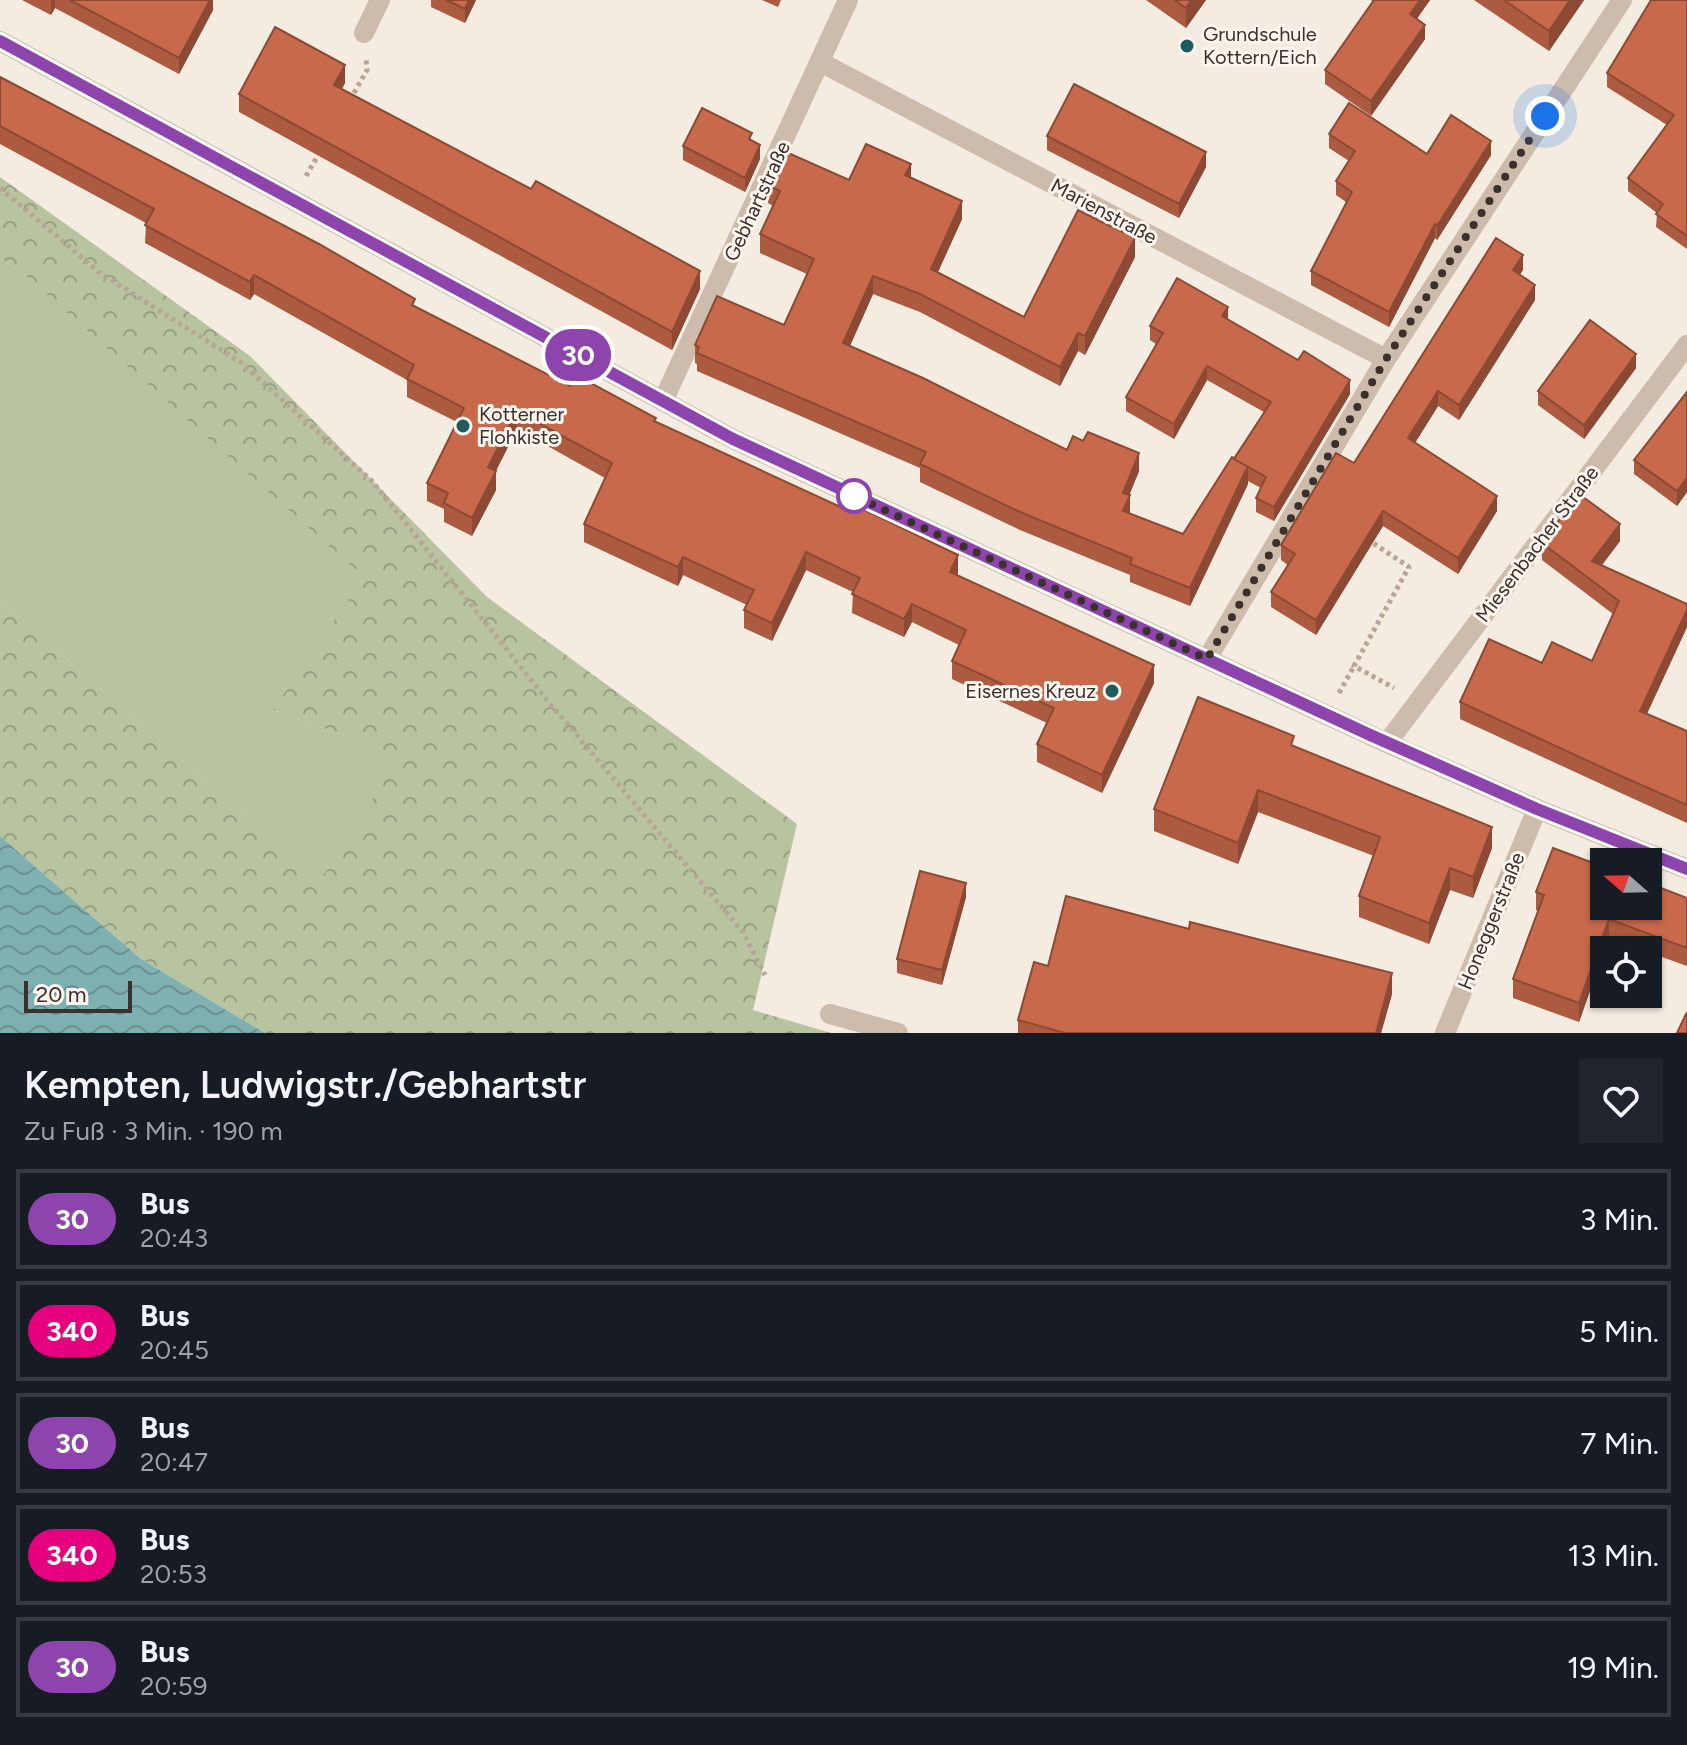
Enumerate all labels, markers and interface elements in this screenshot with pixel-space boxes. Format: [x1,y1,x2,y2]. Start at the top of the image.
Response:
place label: Grundschule Kottern/Eich [1203,22,1317,69]
marker: Grundschule Kottern/Eich [1178,37,1196,55]
your location [1525,96,1565,136]
street label: Gebhartstraße [719,137,795,265]
street label: Marienstraße [1047,173,1161,249]
line badge: 30 [542,329,614,381]
text: 30 [561,338,595,372]
place label: Kotterner Flohkiste [479,402,564,449]
marker: Kotterner Flohkiste [454,417,472,435]
street label: Miesenbacher Straße [1470,461,1604,627]
unlabelled marker [837,479,871,513]
place label: Eisernes Kreuz [965,679,1096,703]
marker: Eisernes Kreuz [1103,682,1121,700]
north arrow [1590,848,1662,920]
map controls [1590,848,1662,1008]
street label: Honeggerstraße [1453,849,1529,993]
button: locate [1590,936,1662,1008]
scale bar [24,977,132,1013]
text: 20 m [36,981,87,1008]
button: heart [1579,1059,1663,1143]
text: Kempten, Ludwigstr./Gebhartstr [24,1062,586,1108]
text: Zu Fuß · 3 Min. · 190 m [24,1115,283,1147]
text: Bus [140,1185,189,1222]
text: 3 Min. [1580,1201,1659,1238]
text: 30 [55,1202,89,1236]
text: 20:43 [140,1222,208,1254]
text: Bus [140,1297,189,1334]
text: 5 Min. [1579,1313,1659,1350]
text: 340 [46,1314,98,1348]
text: 20:45 [140,1334,209,1366]
text: Bus [140,1409,189,1446]
text: 7 Min. [1580,1425,1659,1462]
text: 30 [55,1426,89,1460]
text: 20:47 [140,1446,208,1478]
text: Bus [140,1521,189,1558]
text: 13 Min. [1568,1537,1659,1574]
text: 340 [46,1538,98,1572]
text: 20:53 [140,1558,207,1590]
text: Bus [140,1633,189,1670]
text: 19 Min. [1567,1649,1659,1686]
text: 30 [55,1650,89,1684]
text: 20:59 [140,1670,207,1702]

